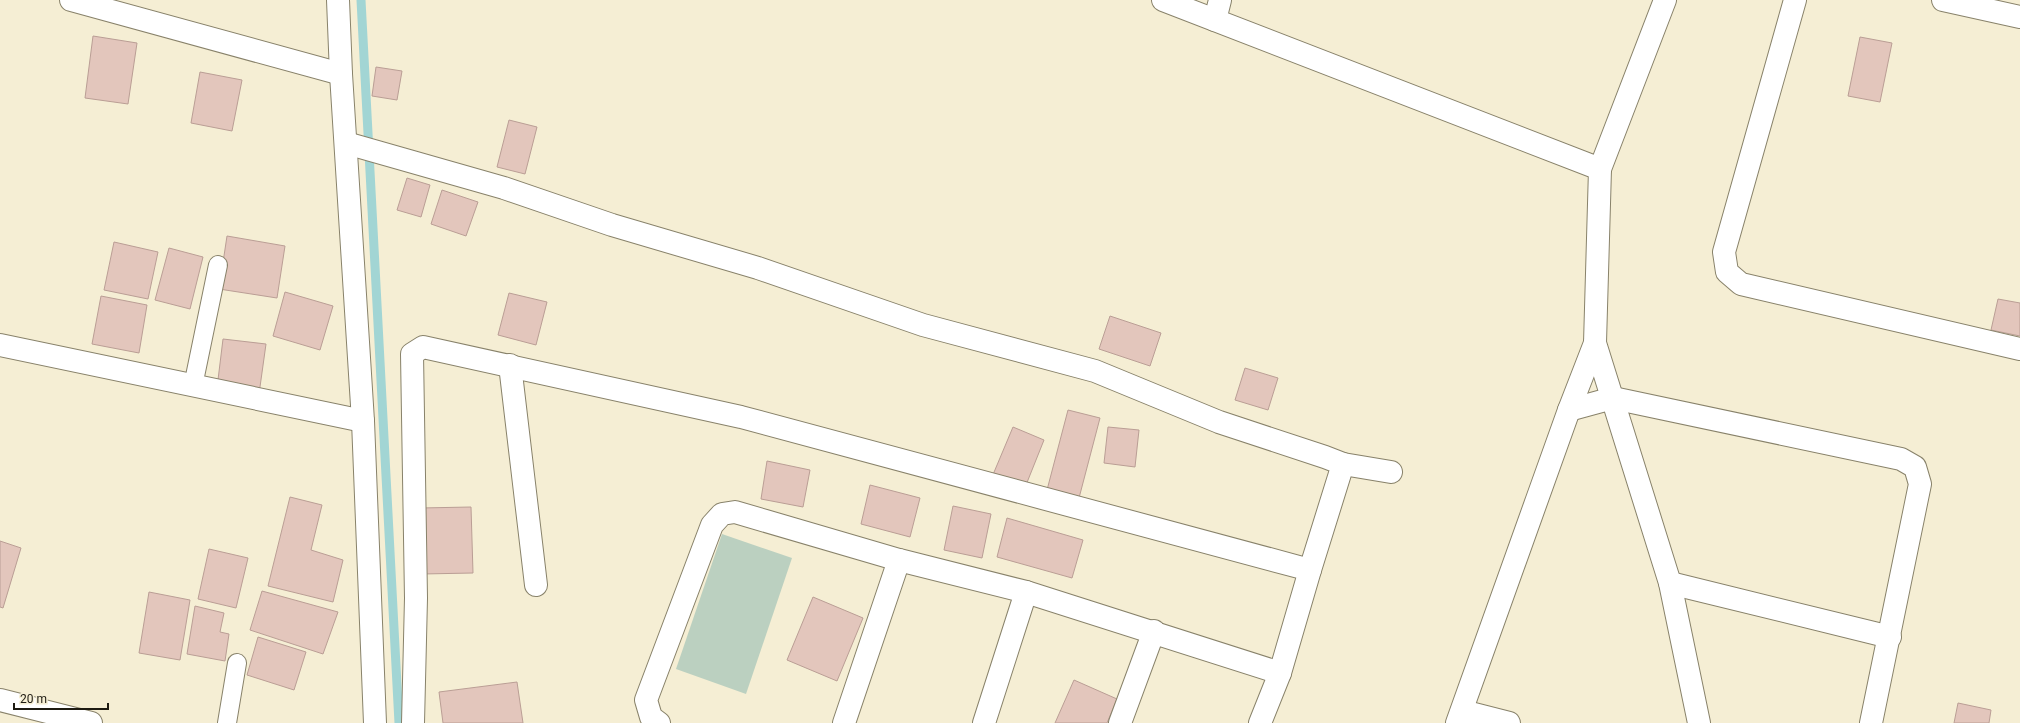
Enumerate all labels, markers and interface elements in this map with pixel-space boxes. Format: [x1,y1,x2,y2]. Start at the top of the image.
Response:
scale bar [14,685,108,711]
text: 20 m [20,692,47,706]

